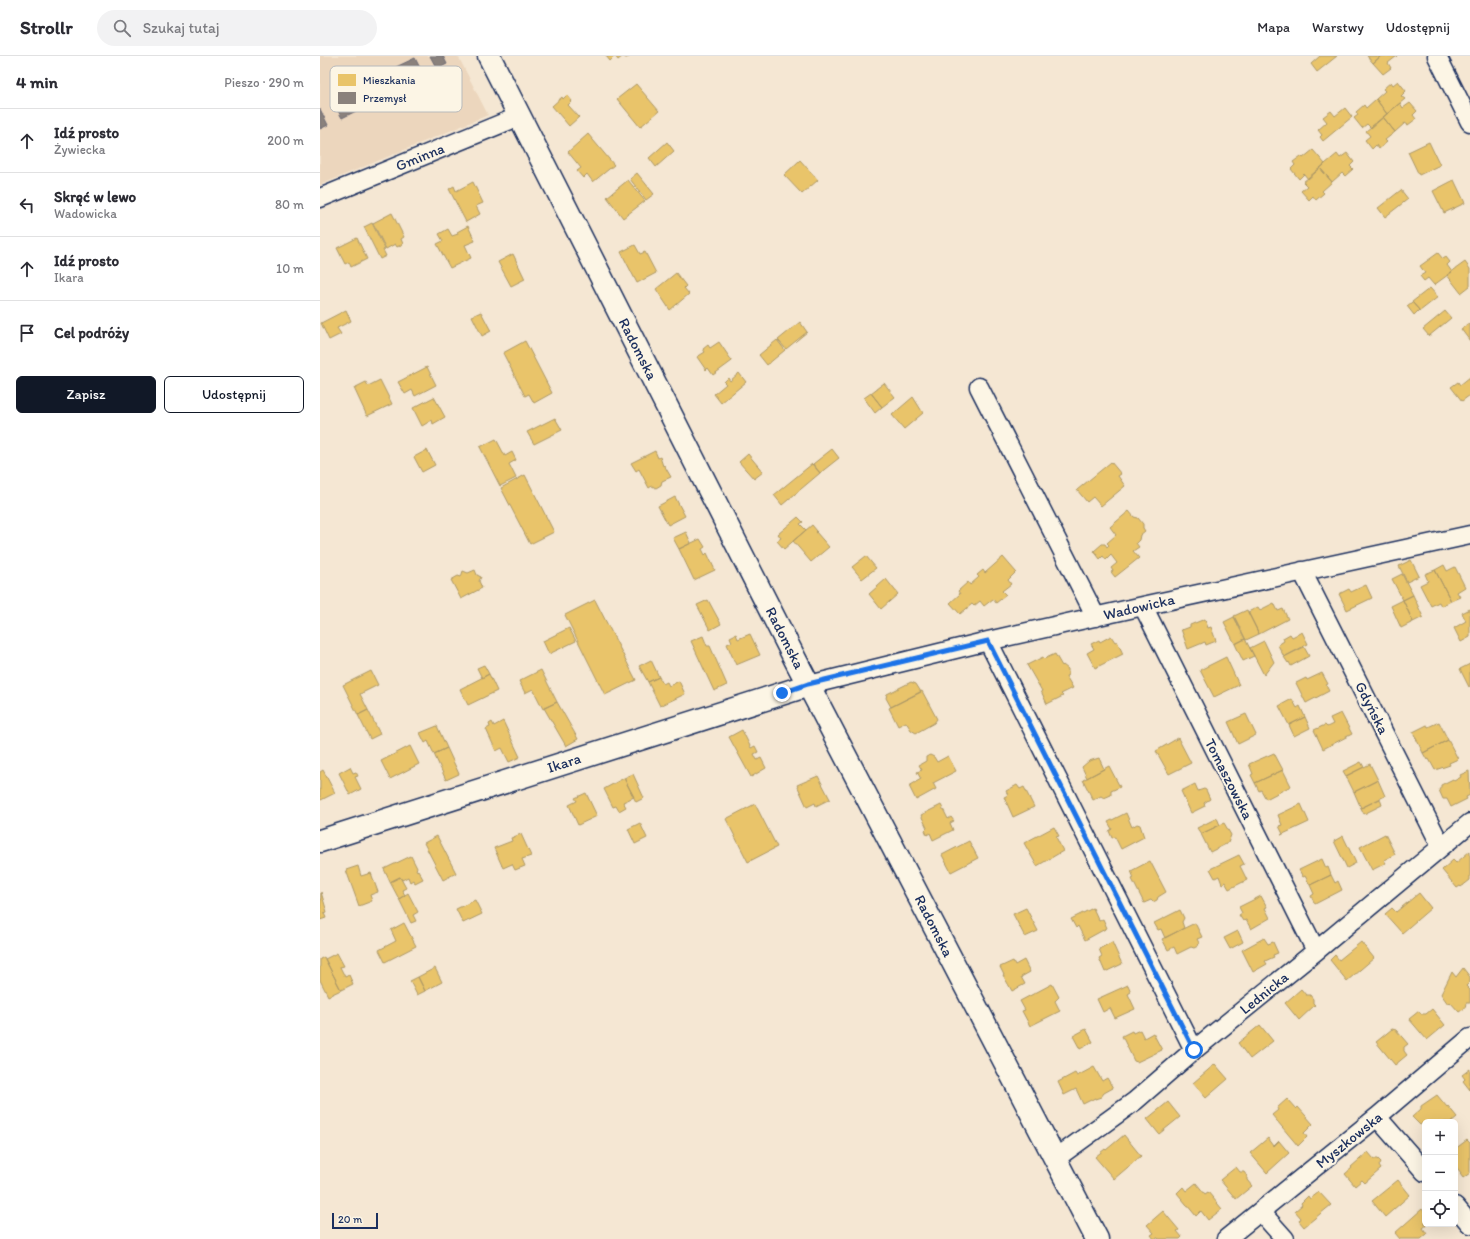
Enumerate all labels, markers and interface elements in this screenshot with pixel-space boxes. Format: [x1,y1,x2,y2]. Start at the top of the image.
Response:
search box [97,10,377,46]
text: Strollr [20,16,73,39]
icon: search [111,17,133,39]
text: Szukaj tutaj [143,19,220,37]
text: Mapa [1257,19,1290,36]
text: Warstwy [1312,19,1364,36]
text: Udostępnij [1386,19,1450,36]
legend [330,66,462,112]
text: 4 min [16,72,58,92]
text: Mieszkania [363,74,416,87]
text: Pieszo · 290 m [224,75,304,90]
text: Przemysł [363,92,406,105]
text: Idź prosto [54,124,119,142]
icon: ahead [16,130,38,152]
text: 200 m [267,133,304,148]
street label: Gminna [393,139,447,175]
text: Żywiecka [54,142,105,157]
text: Skręć w lewo [54,188,136,206]
icon: left [16,194,38,216]
text: 80 m [275,197,304,212]
text: Wadowicka [54,206,117,221]
text: Idź prosto [54,252,119,270]
icon: ahead [16,258,38,280]
text: 10 m [276,261,304,276]
text: Ikara [54,270,84,285]
street label: Radomska [615,315,661,383]
icon: arrive [16,322,38,344]
text: Cel podróży [54,324,129,342]
button: Zapisz [16,376,156,413]
button: Udostępnij [164,376,304,413]
street label: Wadowicka [1102,590,1177,624]
street label: Radomska [762,604,808,672]
street label: Gdyńska [1351,679,1393,737]
route end [773,684,791,702]
street label: Tomaszowska [1201,736,1257,823]
street label: Ikara [545,749,584,777]
street label: Radomska [911,892,957,960]
street label: Lednicka [1236,968,1292,1018]
route start [1185,1041,1203,1059]
street label: Myszkowska [1312,1107,1386,1172]
map controls [1422,1119,1458,1227]
button: + [1422,1119,1458,1155]
button: − [1422,1155,1458,1191]
button: locate [1422,1191,1458,1227]
scale bar [332,1211,378,1230]
text: 20 m [338,1213,362,1226]

